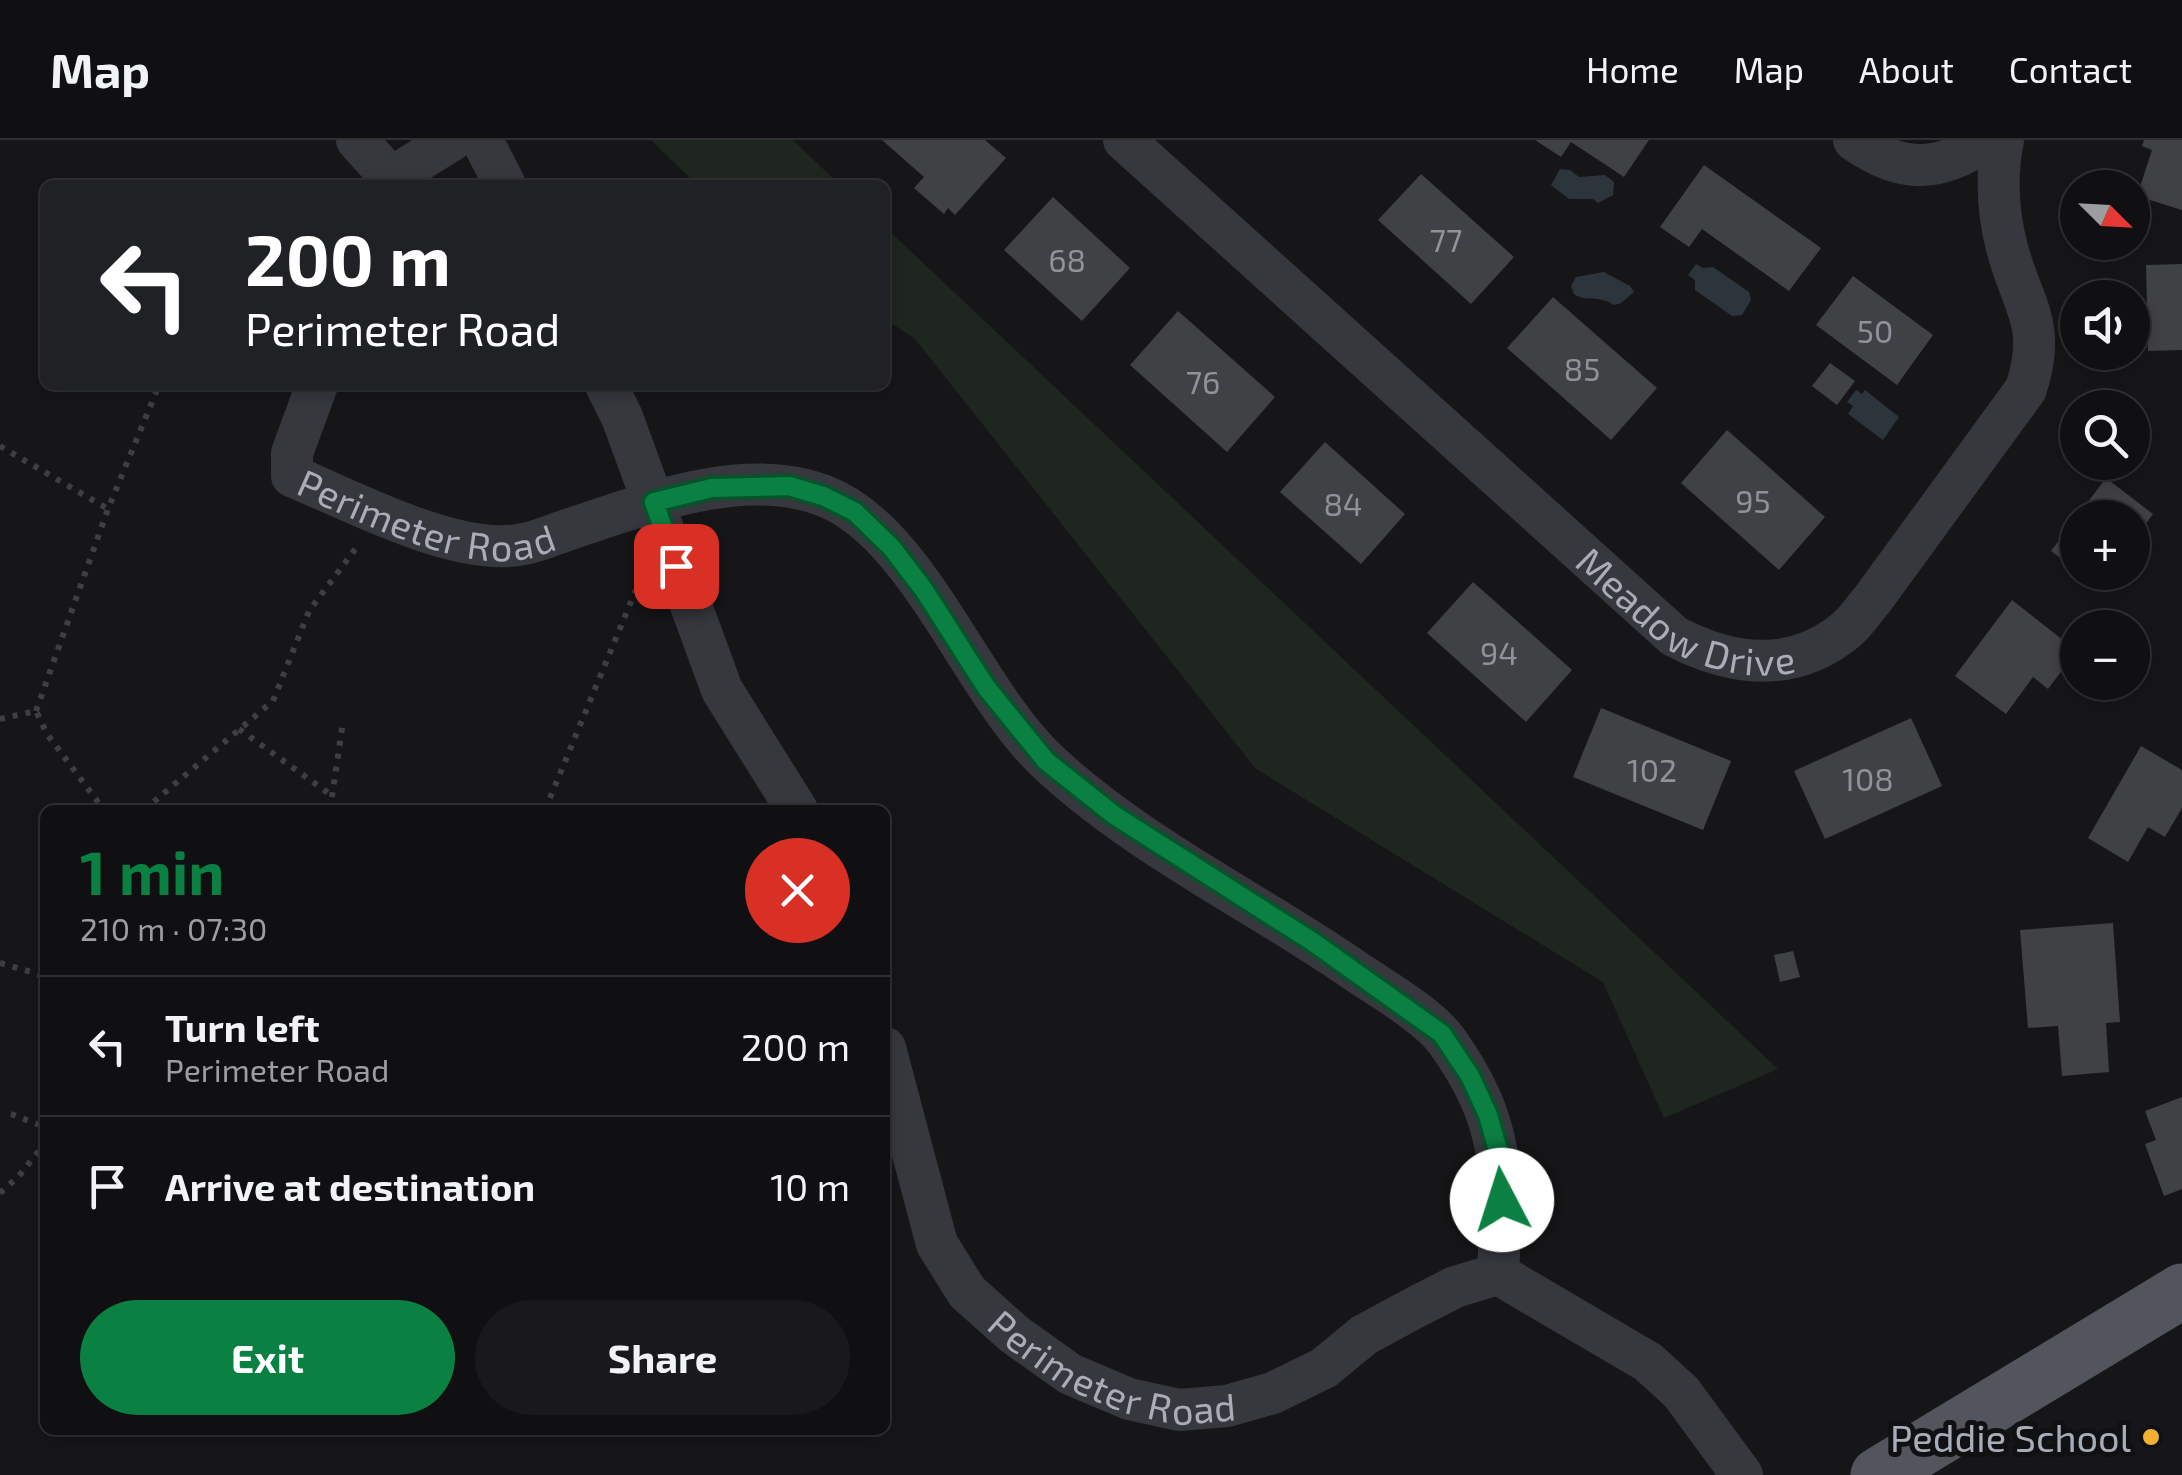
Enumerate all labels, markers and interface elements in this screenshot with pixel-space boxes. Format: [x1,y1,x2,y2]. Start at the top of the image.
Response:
text: Map [50,40,150,98]
text: Home [1586,48,1679,90]
text: Map [1734,48,1804,90]
text: About [1859,48,1954,90]
text: Contact [2009,48,2132,90]
north arrow [2060,170,2150,260]
map controls [2060,170,2150,700]
text: 200 m [245,216,451,300]
icon: left [80,220,210,350]
house number: 77 [1430,220,1462,258]
house number: 68 [1048,240,1086,278]
button: sound [2060,280,2150,370]
text: Perimeter Road [245,301,560,355]
house number: 50 [1857,311,1893,349]
house number: 85 [1564,349,1600,387]
house number: 76 [1186,362,1220,400]
button: search [2060,390,2150,480]
street label: Perimeter Road [291,459,561,569]
house number: 95 [1735,481,1771,519]
house number: 84 [1323,484,1363,522]
button: + [2060,500,2150,590]
pin [634,524,719,609]
street label: Meadow Drive [1568,537,1798,684]
icon: arrive [649,539,704,594]
button: − [2060,610,2150,700]
house number: 94 [1480,633,1518,671]
house number: 102 [1627,750,1677,788]
house number: 108 [1842,759,1894,797]
text: 1 min [80,835,224,907]
button: close [745,838,850,943]
text: 210 m · 07:30 [80,909,267,947]
text: Turn left [165,1004,320,1050]
icon: left [80,1019,135,1074]
text: 200 m [741,1023,850,1069]
text: Perimeter Road [165,1050,389,1088]
position arrow [1450,1148,1554,1252]
icon: arrive [80,1159,135,1214]
text: Arrive at destination [165,1163,535,1209]
text: 10 m [770,1163,850,1209]
button: Exit [80,1300,455,1415]
button: Share [475,1300,850,1415]
street label: Perimeter Road [980,1300,1237,1434]
place label: Peddie School [1890,1414,2131,1460]
marker: Peddie School [2140,1426,2162,1448]

